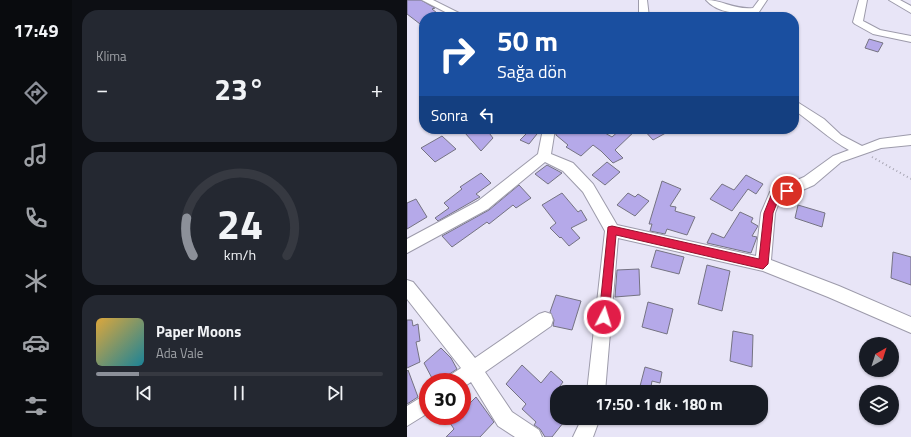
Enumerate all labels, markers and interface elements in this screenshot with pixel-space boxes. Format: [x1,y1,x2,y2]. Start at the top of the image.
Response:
text: 17:49 [14,17,58,44]
text: 50 m [497,19,558,62]
icon: right [431,28,483,80]
text: Klima [96,46,127,66]
text: Sağa dön [497,58,567,85]
text: 23° [214,66,265,112]
text: − [96,72,108,106]
text: + [371,72,383,106]
icon: directions [22,79,50,107]
text: Sonra [431,104,468,127]
icon: left [476,104,498,126]
icon: music [22,141,50,169]
pin [770,174,804,208]
icon: arrive [776,180,798,202]
text: 24 [216,192,263,255]
icon: phone [22,204,50,232]
text: km/h [223,244,256,266]
icon: climate [22,267,50,295]
position arrow [583,296,625,338]
text: Paper Moons [156,320,241,343]
icon: car [22,329,50,357]
north arrow [859,337,899,377]
map controls [859,337,899,425]
text: Ada Vale [156,343,203,363]
speed limit sign: 30 [419,373,471,425]
icon: previous [133,382,155,404]
icon: pause [228,382,250,404]
icon: next [324,382,346,404]
button: layers [859,385,899,425]
icon: filters [22,392,50,420]
text: 17:50 · 1 dk · 180 m [595,393,723,416]

